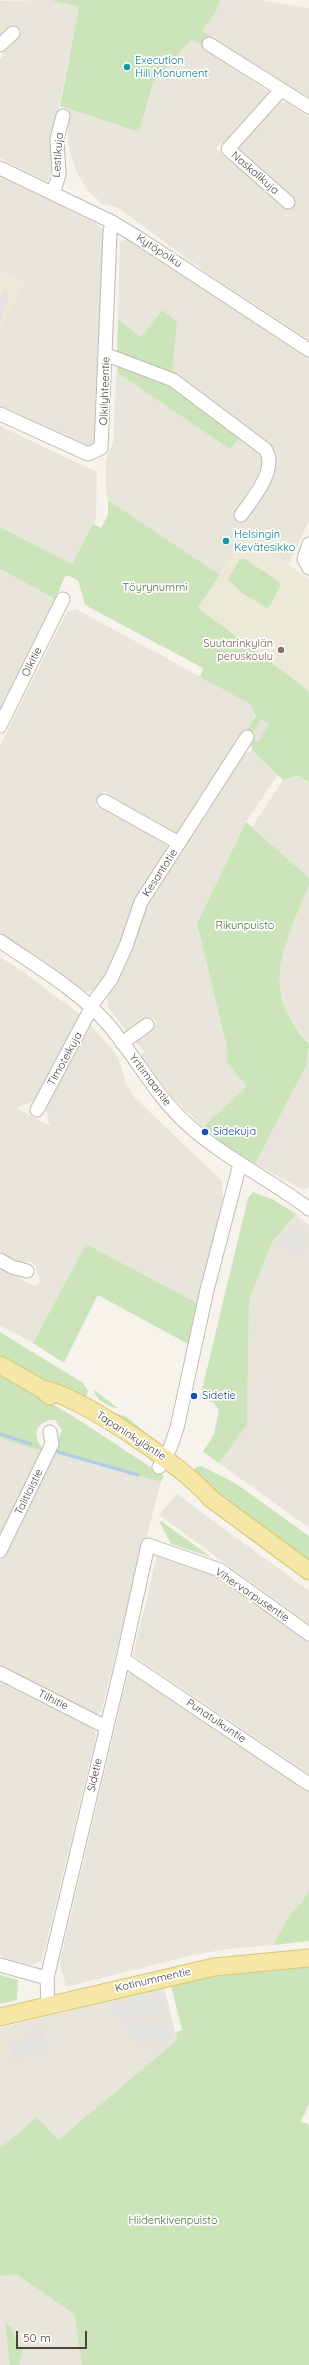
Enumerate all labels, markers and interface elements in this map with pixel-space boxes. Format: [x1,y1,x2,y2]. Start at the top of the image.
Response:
place label: Execution Hill Monument [135,54,208,80]
marker: Execution Hill Monument [122,62,132,72]
street label: Lestikuja [50,132,66,178]
street label: Naskalikuja [228,149,282,197]
street label: Kytöpolku [134,231,184,271]
street label: Olkilyhteentie [97,356,113,426]
place label: Helsingin Kevätesikko [234,528,295,554]
marker: Helsingin Kevätesikko [221,536,231,546]
park label: Töyrynummi [122,581,188,595]
place label: Suutarinkylän peruskoulu [203,637,273,663]
street label: Olkitie [19,645,45,679]
marker: Suutarinkylän peruskoulu [276,645,286,655]
street label: Kesantotie [140,847,180,899]
park label: Rikunpuisto [216,919,274,933]
street label: Timoteikuja [45,1030,85,1088]
street label: Yrttimaantie [126,1051,174,1109]
place label: Sidekuja [213,1125,256,1139]
marker: Sidekuja [200,1127,210,1137]
place label: Sidetie [202,1389,236,1403]
marker: Sidetie [189,1391,199,1401]
street label: Tapaninkyläntie [94,1409,168,1463]
street label: Talitiaistie [12,1467,46,1517]
street label: Vihervarpusentie [212,1565,292,1625]
street label: Tilhitie [36,1687,70,1713]
street label: Punatulkuntie [184,1696,248,1746]
street label: Sidetie [85,1757,105,1793]
street label: Kotinummentie [114,1965,192,1995]
park label: Hiidenkivenpuisto [128,2214,218,2228]
scale bar [18,2323,89,2349]
text: 50 m [23,2330,51,2345]

